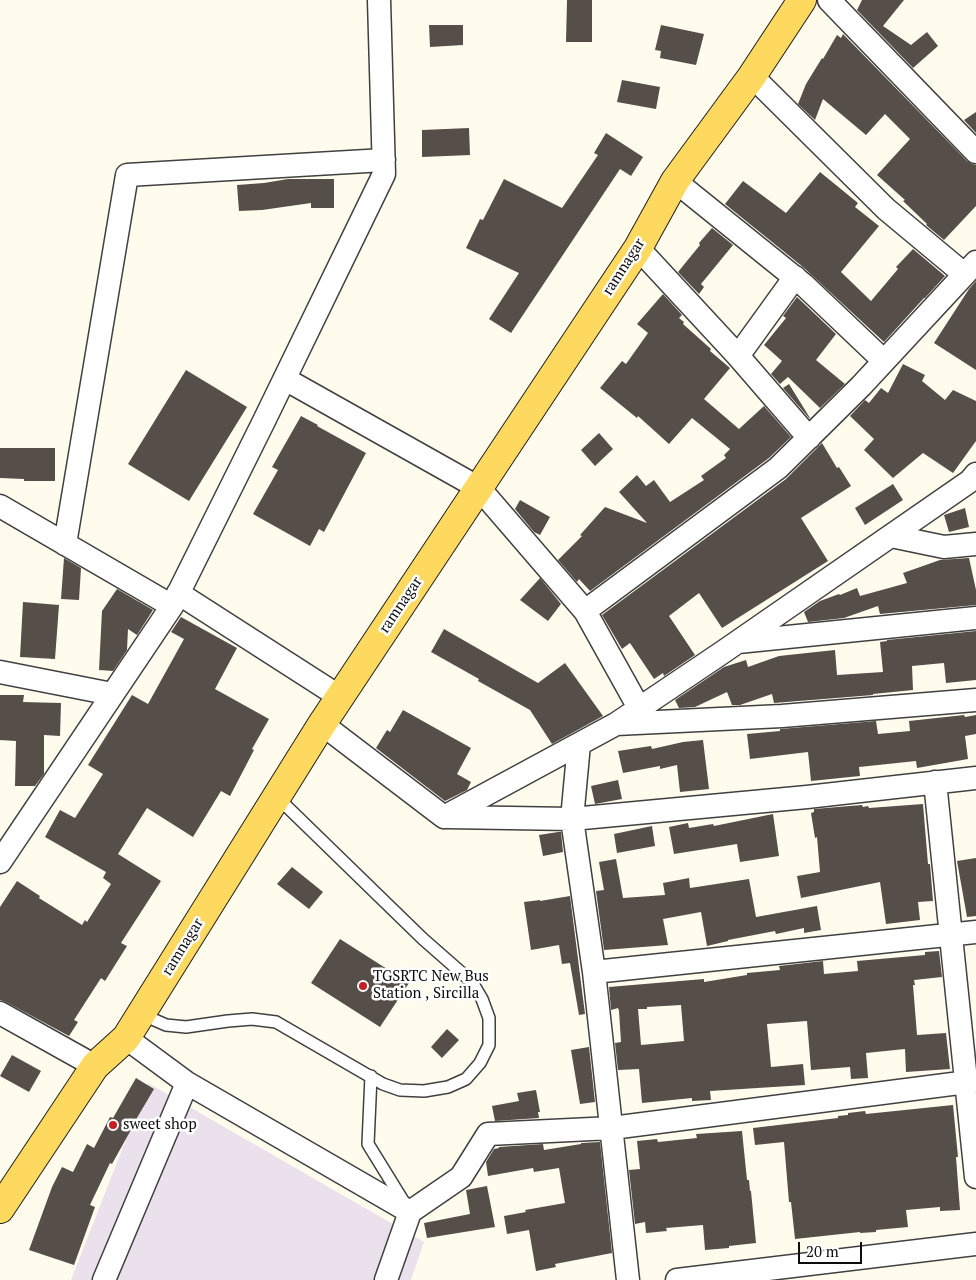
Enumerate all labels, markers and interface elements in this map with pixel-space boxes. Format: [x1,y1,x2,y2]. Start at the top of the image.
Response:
street label: ramnagar [599,235,649,299]
street label: ramnagar [376,573,426,637]
street label: ramnagar [158,915,208,979]
place label: TGSRTC New Bus Station , Sircilla [373,968,489,1003]
marker: TGSRTC New Bus Station , Sircilla [357,980,369,992]
place label: sweet shop [123,1116,197,1134]
marker: sweet shop [107,1119,119,1131]
scale bar [801,1232,865,1264]
text: 20 m [806,1241,839,1261]

